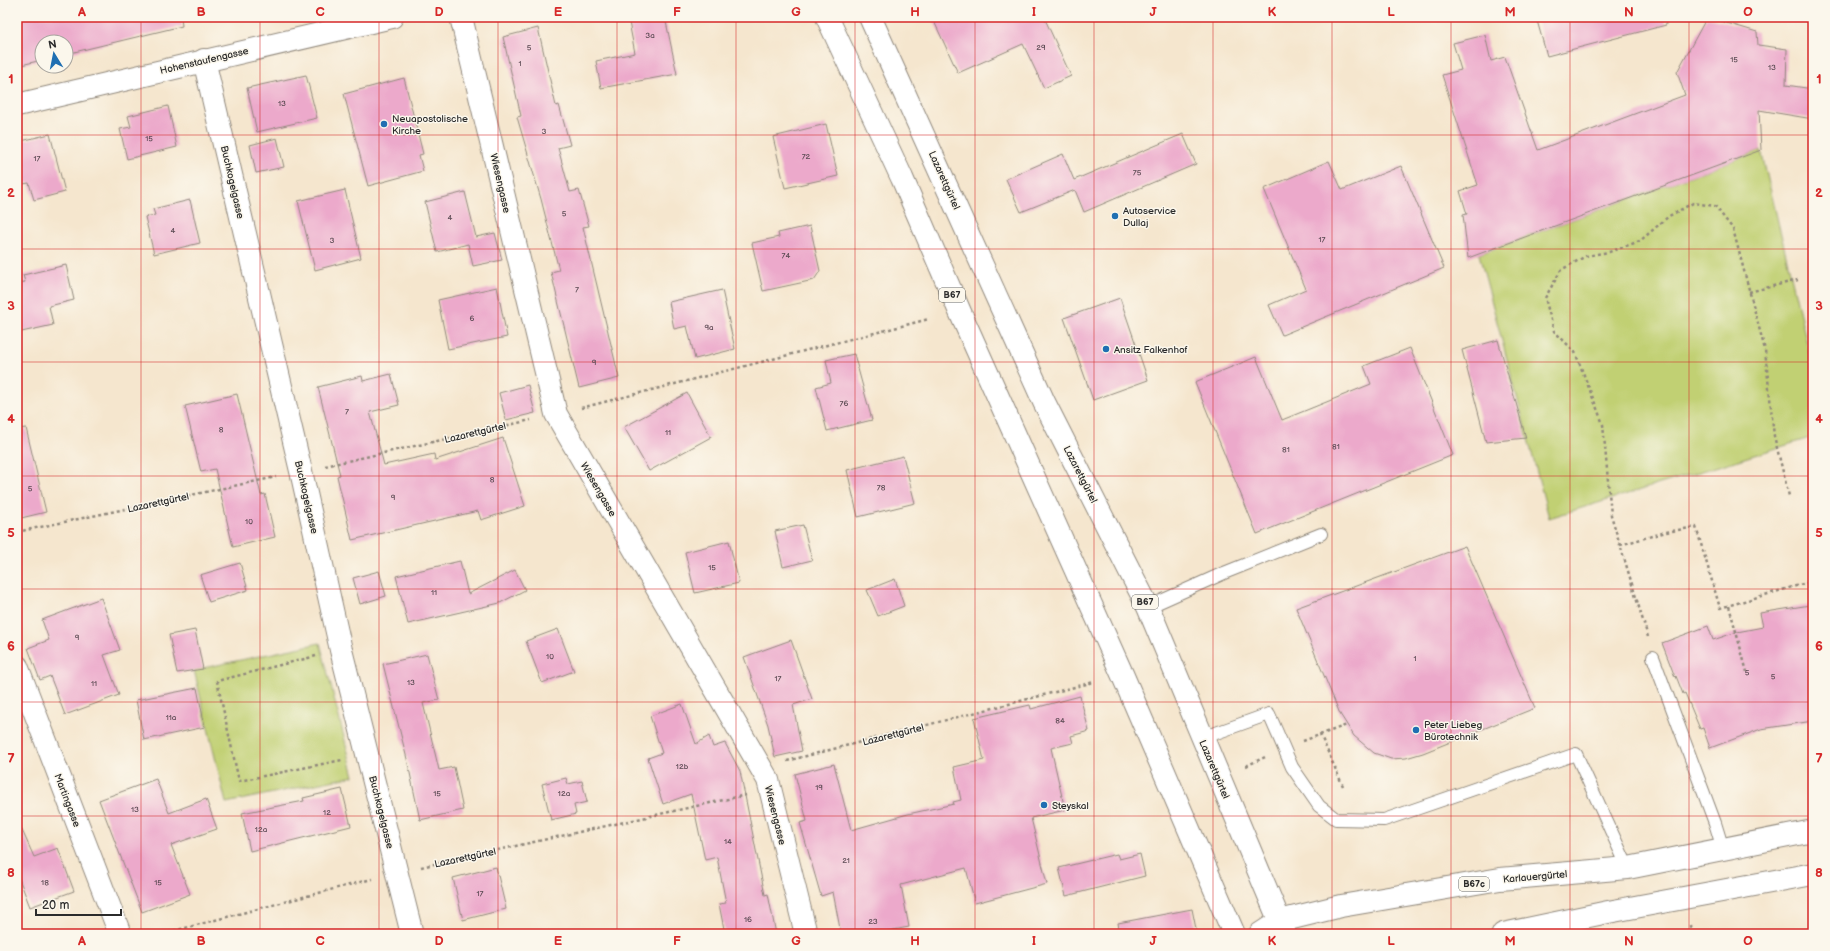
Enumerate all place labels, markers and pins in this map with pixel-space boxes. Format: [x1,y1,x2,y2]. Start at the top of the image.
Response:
place label: Neuapostolische Kirche [392,113,468,137]
marker: Neuapostolische Kirche [379,119,389,129]
place label: Autoservice Dullaj [1123,205,1176,229]
marker: Autoservice Dullaj [1110,211,1120,221]
marker: Ansitz Falkenhof [1101,344,1111,354]
place label: Ansitz Falkenhof [1114,344,1188,356]
place label: Peter Liebeg Bürotechnik [1424,719,1482,743]
marker: Peter Liebeg Bürotechnik [1411,725,1421,735]
marker: Steyskal [1039,800,1049,810]
place label: Steyskal [1052,800,1089,812]

